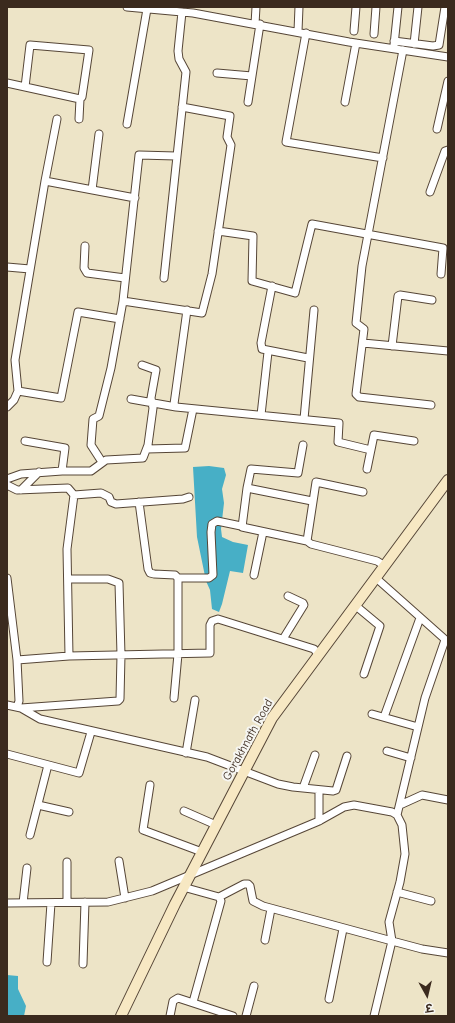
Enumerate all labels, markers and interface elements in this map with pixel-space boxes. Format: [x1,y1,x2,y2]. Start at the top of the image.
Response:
street label: Gorakhnath Road [220,697,276,783]
north arrow [407,975,447,1015]
text: उ [424,1000,433,1014]

